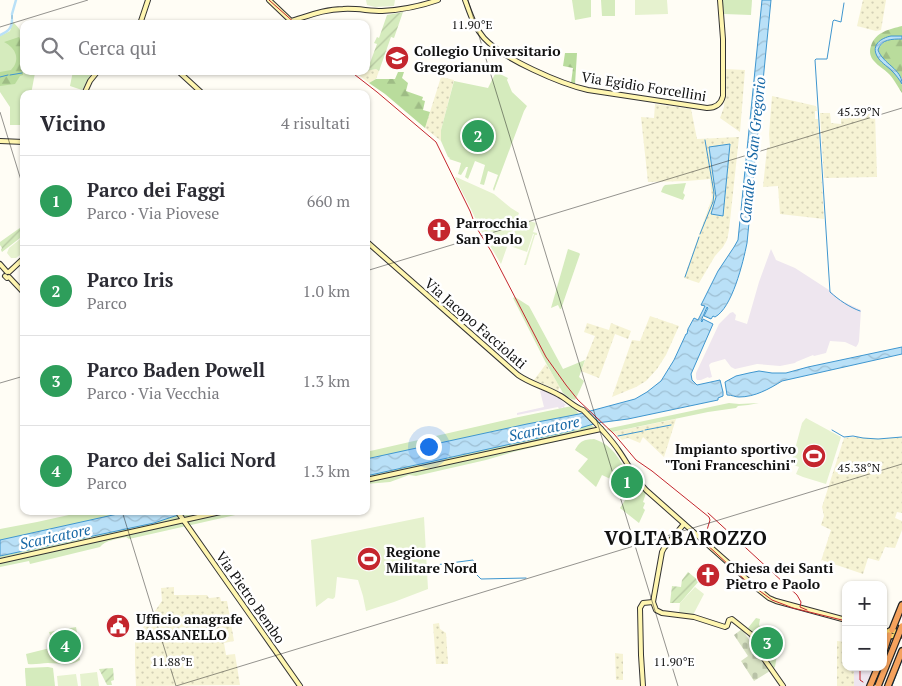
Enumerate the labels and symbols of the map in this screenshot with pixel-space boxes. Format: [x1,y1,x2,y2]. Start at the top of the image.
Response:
text: 11.90°E [451,17,493,32]
place label: Collegio Universitario Gregorianum [414,41,561,76]
school or university icon: Collegio Universitario Gregorianum [384,45,410,71]
street label: Via Egidio Forcellini [580,67,708,105]
water label: Canale di San Gregorio [734,75,770,224]
text: 45.39°N [838,104,881,119]
pin: 2 [462,117,494,155]
place label: Parrocchia San Paolo [456,213,528,248]
church icon: Parrocchia San Paolo [426,217,452,243]
street label: Via Jacopo Facciolati [421,273,531,373]
water label: Scaricatore [507,411,581,445]
your location [416,434,442,460]
place label: Impianto sportivo "Toni Franceschini" [665,439,796,474]
sports icon: Impianto sportivo "Toni Franceschini" [801,443,827,469]
text: 45.38°N [838,460,881,475]
pin: 1 [611,463,643,501]
water label: Scaricatore [18,519,92,553]
district label: VOLTABAROZZO [604,525,768,550]
place label: Regione Militare Nord [386,542,478,577]
sports icon: Regione Militare Nord [356,546,382,572]
street label: Via Pietro Bembo [212,547,290,647]
place label: Chiesa dei Santi Pietro e Paolo [726,558,834,593]
church icon: Chiesa dei Santi Pietro e Paolo [695,562,721,588]
place label: Ufficio anagrafe BASSANELLO [136,609,243,644]
public building icon: Ufficio anagrafe BASSANELLO [105,613,131,639]
pin: 3 [751,624,783,662]
pin: 4 [49,627,81,665]
text: 11.88°E [151,654,193,669]
text: 11.90°E [653,654,695,669]

